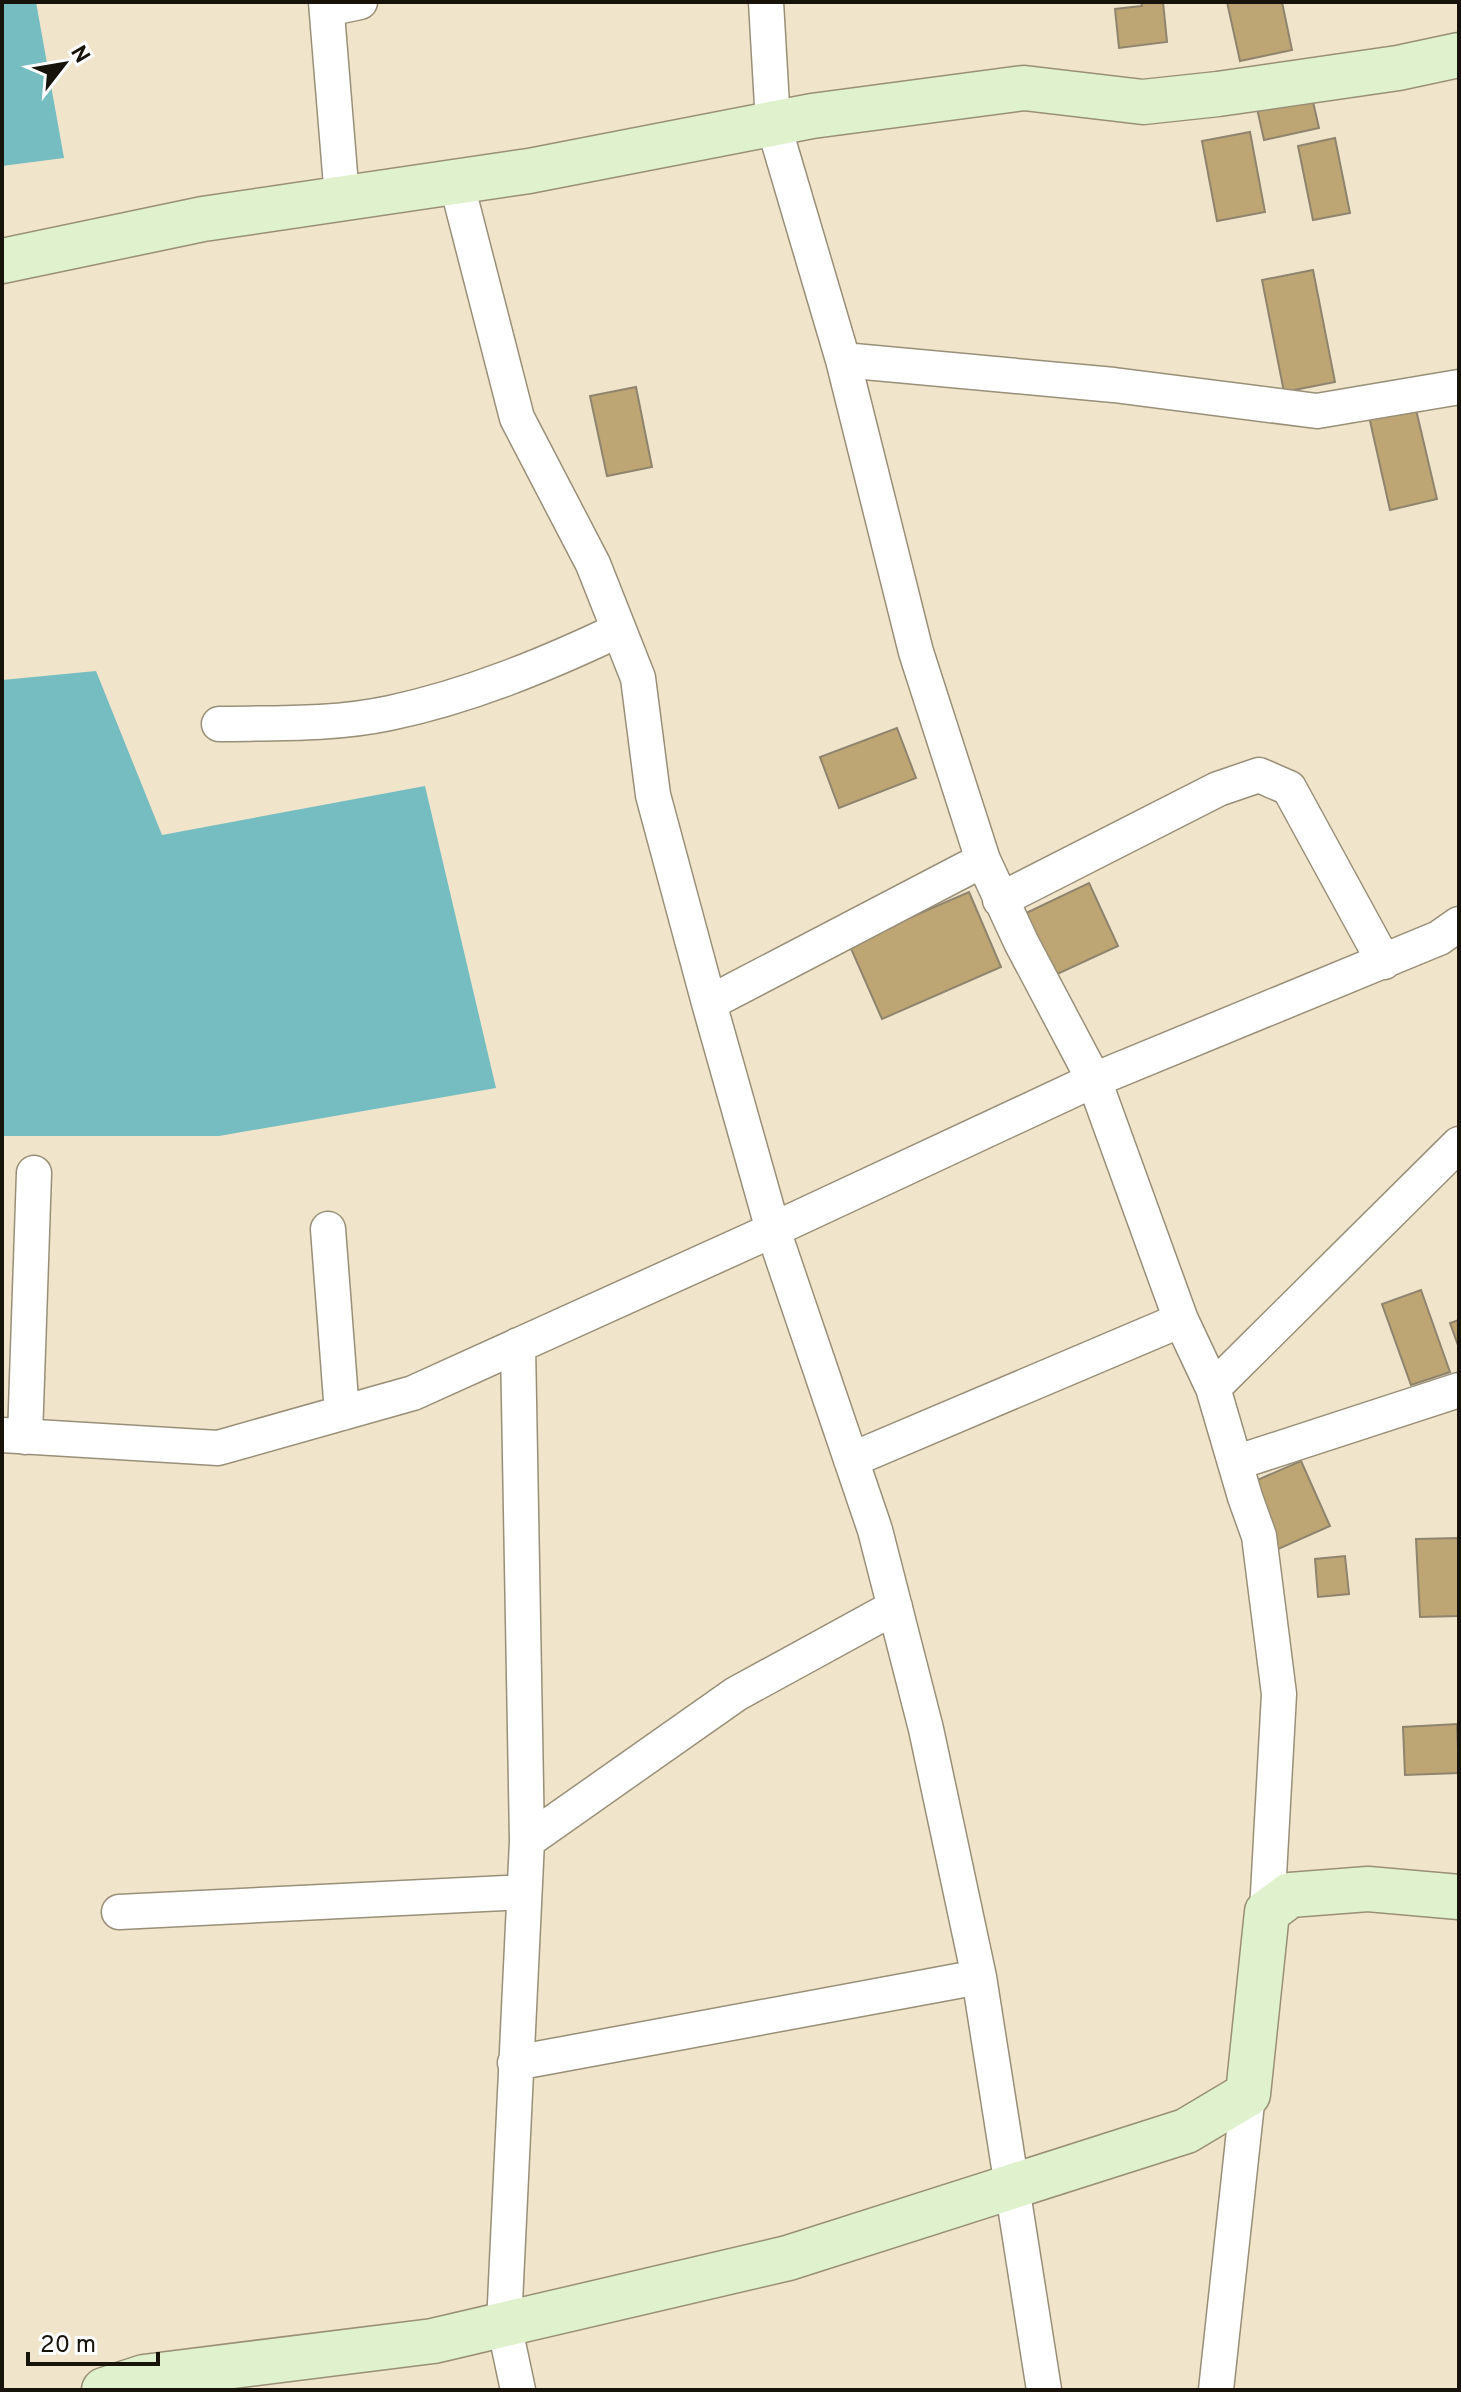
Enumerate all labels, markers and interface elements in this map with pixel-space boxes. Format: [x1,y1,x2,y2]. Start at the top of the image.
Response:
north arrow [24,24,104,104]
text: N [63,41,95,69]
scale bar [28,2316,158,2366]
text: 20 m [40,2331,96,2361]

